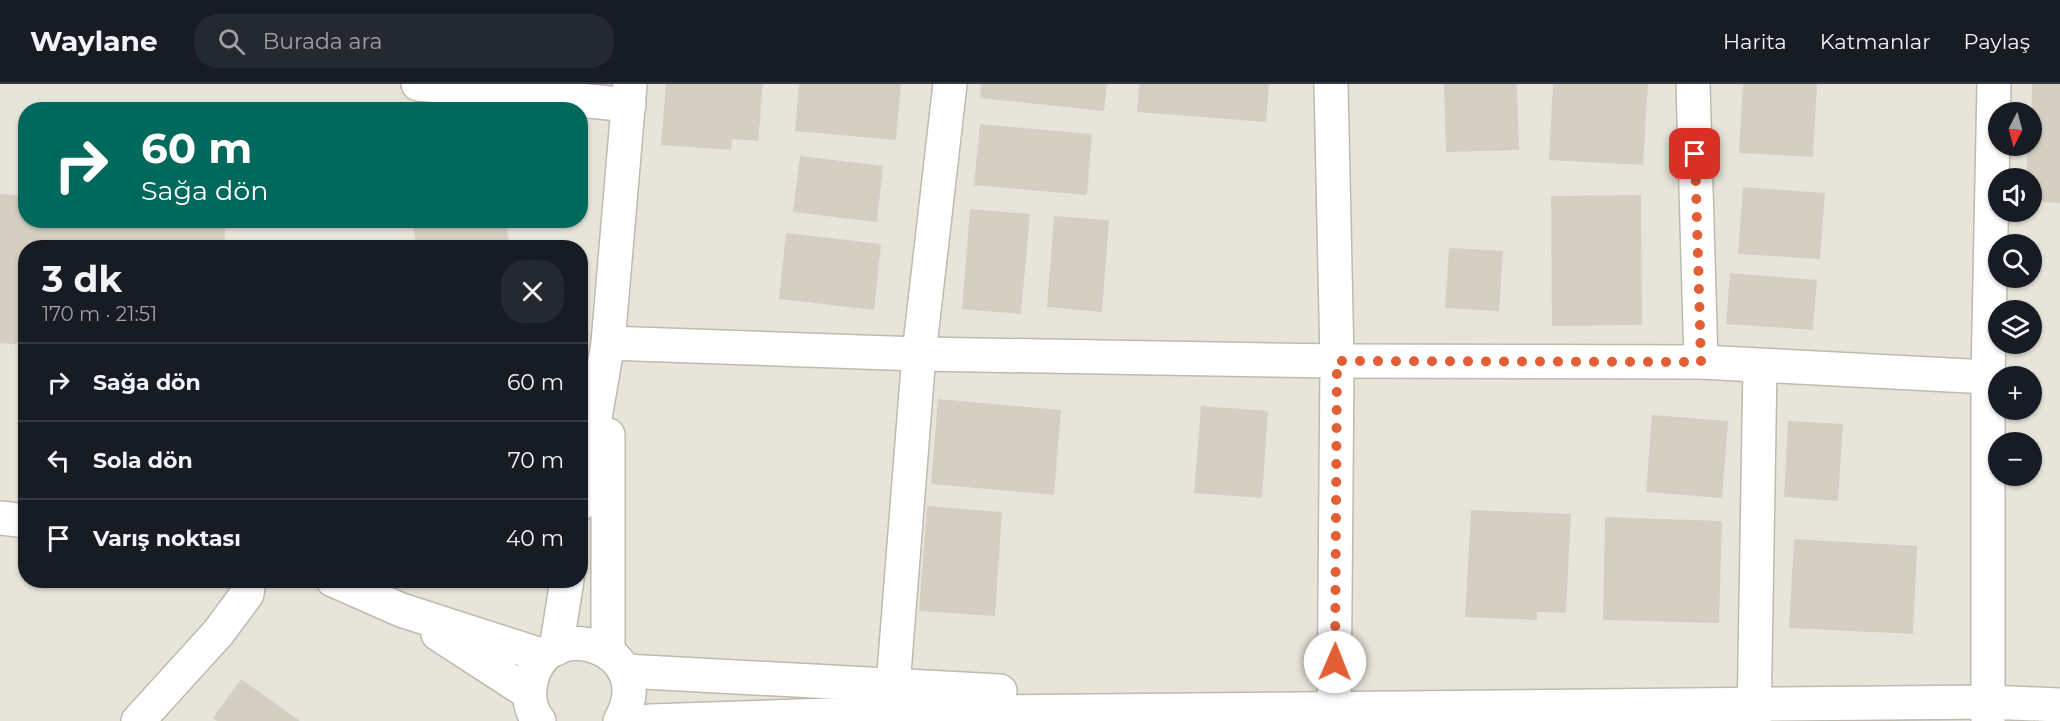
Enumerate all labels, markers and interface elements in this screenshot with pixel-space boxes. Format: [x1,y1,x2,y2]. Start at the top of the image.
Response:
search box [194,14,614,68]
text: Waylane [30,24,158,58]
icon: search [215,25,248,58]
text: Burada ara [263,28,382,55]
text: Harita [1723,29,1787,54]
text: Katmanlar [1820,29,1931,54]
text: Paylaş [1964,29,2030,54]
north arrow [1988,102,2042,156]
map controls [1988,102,2042,486]
text: 60 m [141,122,252,174]
icon: right [42,126,120,204]
pin [1669,128,1720,179]
icon: arrive [1678,137,1711,170]
button: sound [1988,168,2042,222]
text: Sağa dön [141,174,269,207]
button: search [1988,234,2042,288]
text: 3 dk [42,257,122,301]
button: close [501,260,564,323]
button: layers [1988,300,2042,354]
text: 170 m · 21:51 [42,302,157,326]
icon: right [42,366,75,399]
button: + [1988,366,2042,420]
text: Sağa dön [93,369,201,396]
text: 60 m [507,369,564,396]
button: − [1988,432,2042,486]
icon: left [42,444,75,477]
text: Sola dön [93,447,193,474]
text: 70 m [508,447,564,474]
icon: arrive [42,522,75,555]
text: Varış noktası [93,525,241,552]
text: 40 m [506,525,564,552]
position arrow [1303,630,1367,694]

